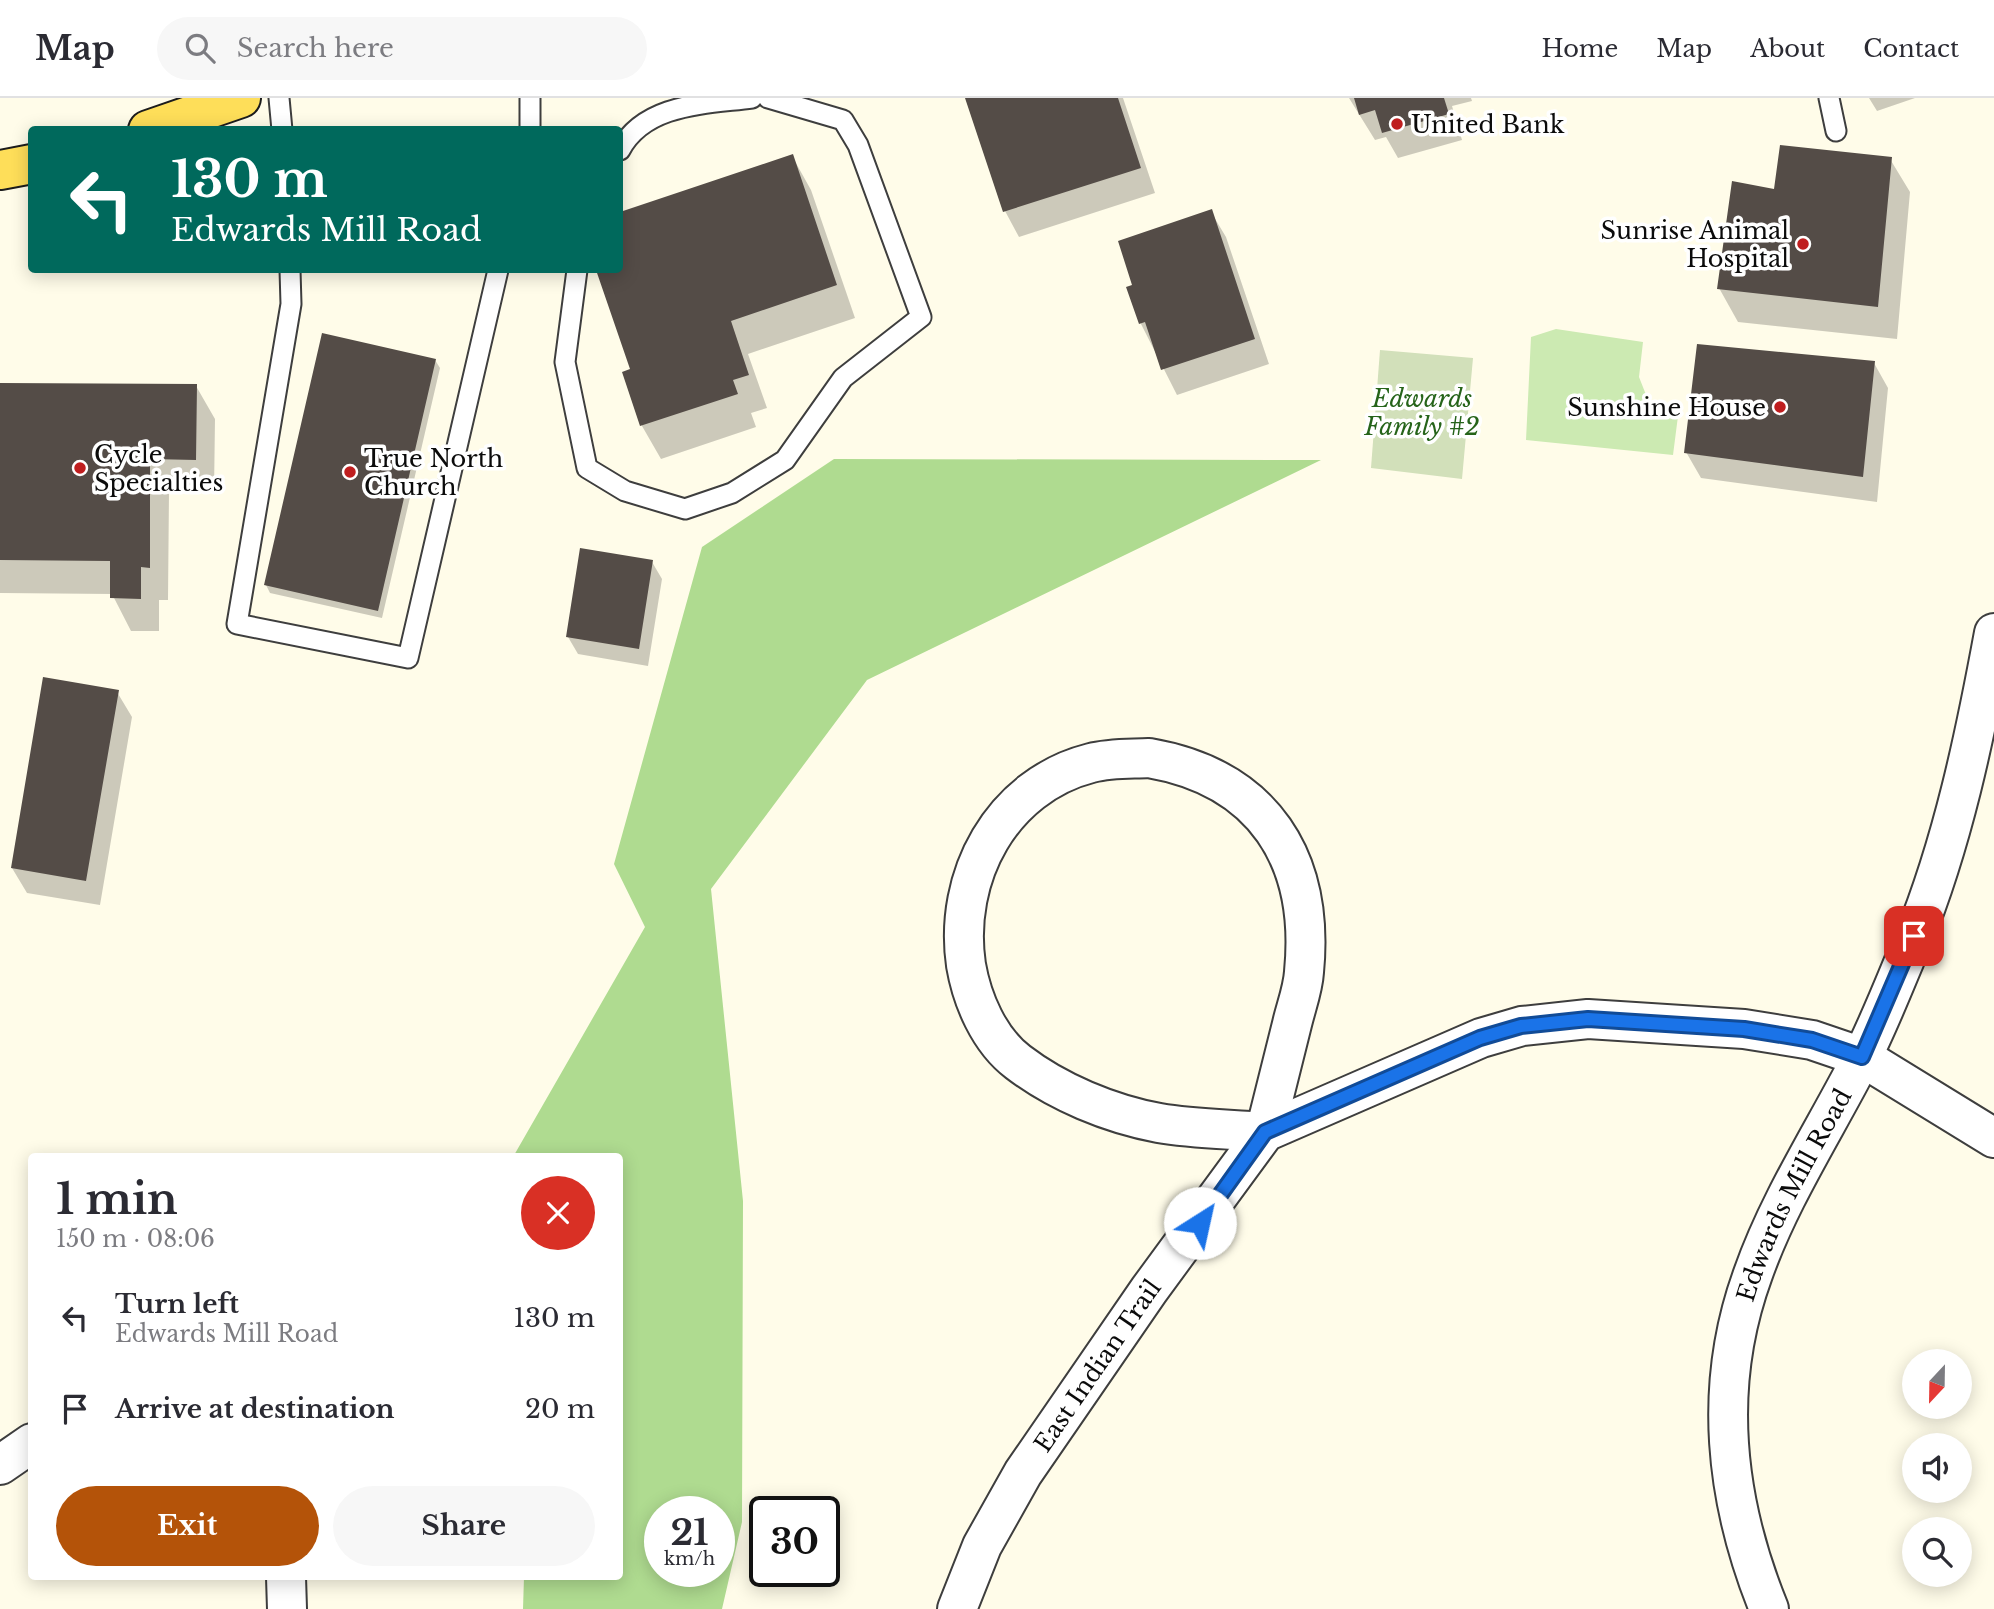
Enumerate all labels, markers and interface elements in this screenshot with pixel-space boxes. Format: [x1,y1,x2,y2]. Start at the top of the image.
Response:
search box [157,17,647,80]
text: Map [35,28,115,69]
icon: search [181,29,219,67]
text: Search here [237,32,394,64]
text: Home [1542,34,1618,63]
text: Map [1656,34,1712,63]
text: About [1750,34,1825,63]
text: Contact [1863,34,1959,63]
place label: United Bank [1411,110,1565,139]
marker: United Bank [1389,116,1405,132]
text: 130 m [171,149,328,210]
icon: left [56,154,147,245]
text: Edwards Mill Road [171,210,482,250]
place label: Sunrise Animal Hospital [1601,216,1789,273]
marker: Sunrise Animal Hospital [1795,236,1811,252]
park label: Edwards Family #2 [1363,384,1480,441]
place label: Sunshine House [1567,393,1766,422]
marker: Sunshine House [1772,399,1788,415]
place label: Cycle Specialties [94,440,223,497]
place label: True North Church [364,444,503,501]
marker: Cycle Specialties [72,460,88,476]
marker: True North Church [342,464,358,480]
pin [1884,906,1944,966]
icon: arrive [1895,917,1933,955]
street label: Edwards Mill Road [1730,1084,1857,1305]
text: 1 min [56,1173,178,1225]
button: close [521,1176,595,1250]
position arrow [1163,1186,1237,1260]
text: 150 m · 08:06 [56,1225,215,1253]
street label: East Indian Trail [1028,1273,1167,1457]
text: Turn left [115,1288,239,1320]
icon: left [56,1299,94,1337]
text: 130 m [513,1302,595,1334]
text: Edwards Mill Road [115,1320,338,1348]
north arrow [1902,1349,1972,1419]
map controls [1902,1349,1972,1587]
icon: arrive [56,1390,94,1428]
text: Arrive at destination [115,1393,395,1425]
text: 20 m [525,1393,595,1425]
button: sound [1902,1433,1972,1503]
button: Exit [56,1486,319,1566]
button: Share [333,1486,595,1566]
speed limit sign: 30 [749,1496,840,1587]
text: 21 [670,1511,709,1554]
button: search [1902,1517,1972,1587]
text: km/h [664,1548,715,1570]

